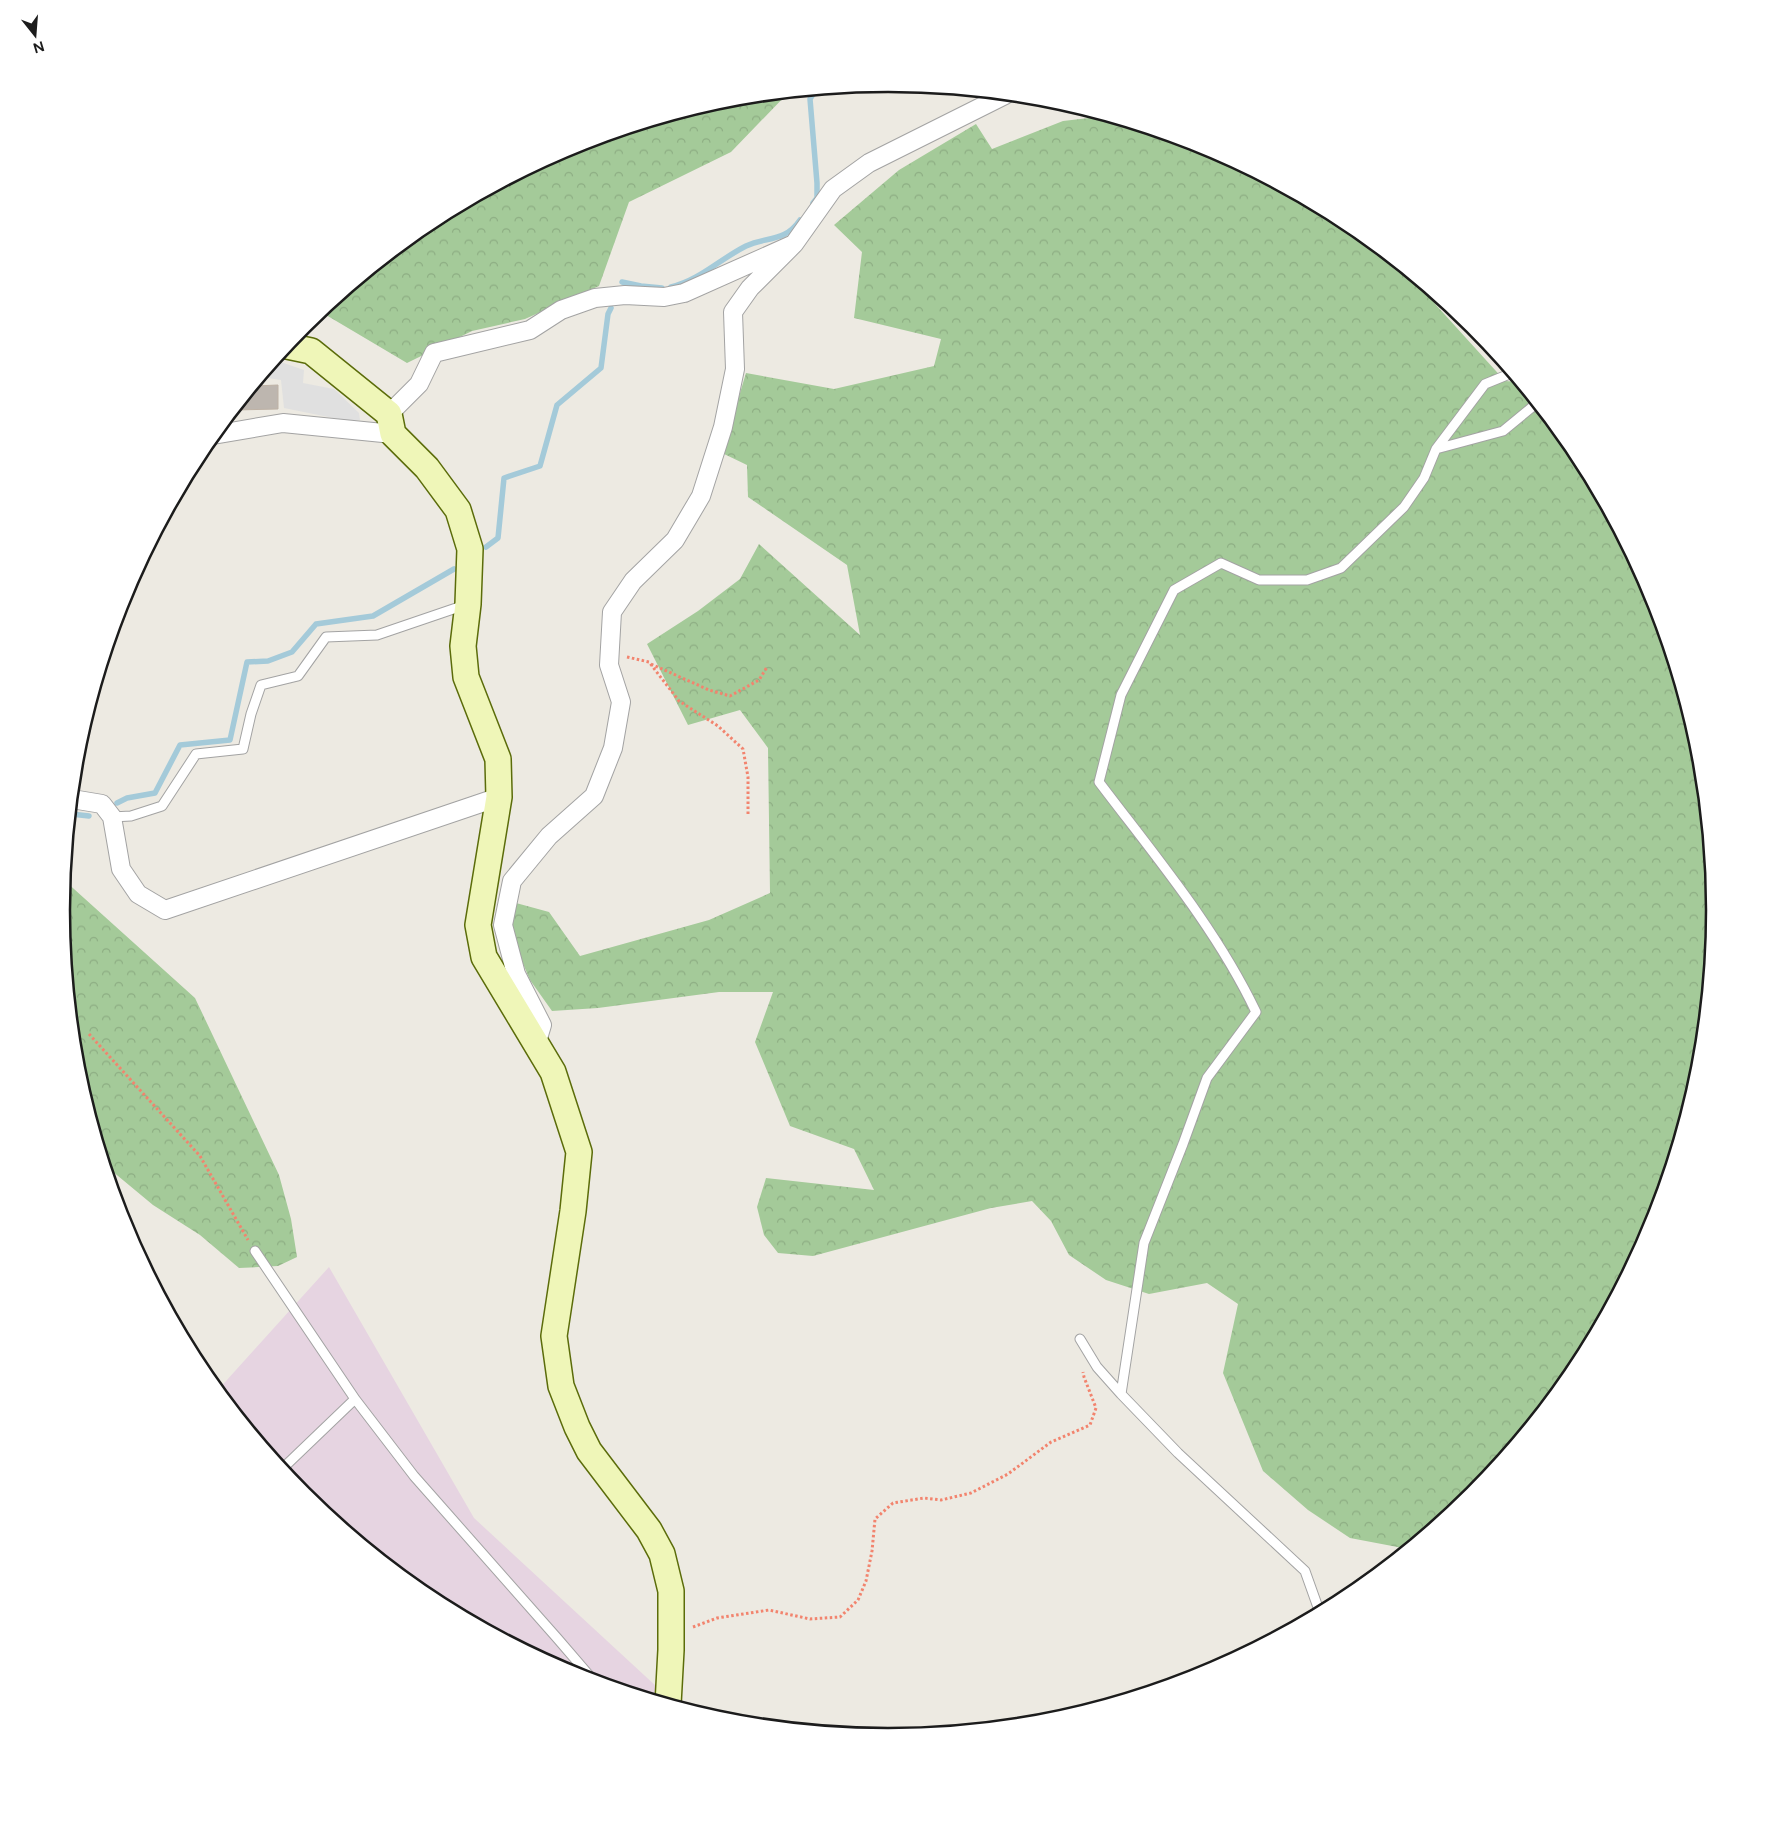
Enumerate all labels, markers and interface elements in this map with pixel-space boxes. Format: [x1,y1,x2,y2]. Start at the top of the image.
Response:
north arrow [10,10,60,60]
text: N [31,37,46,57]

